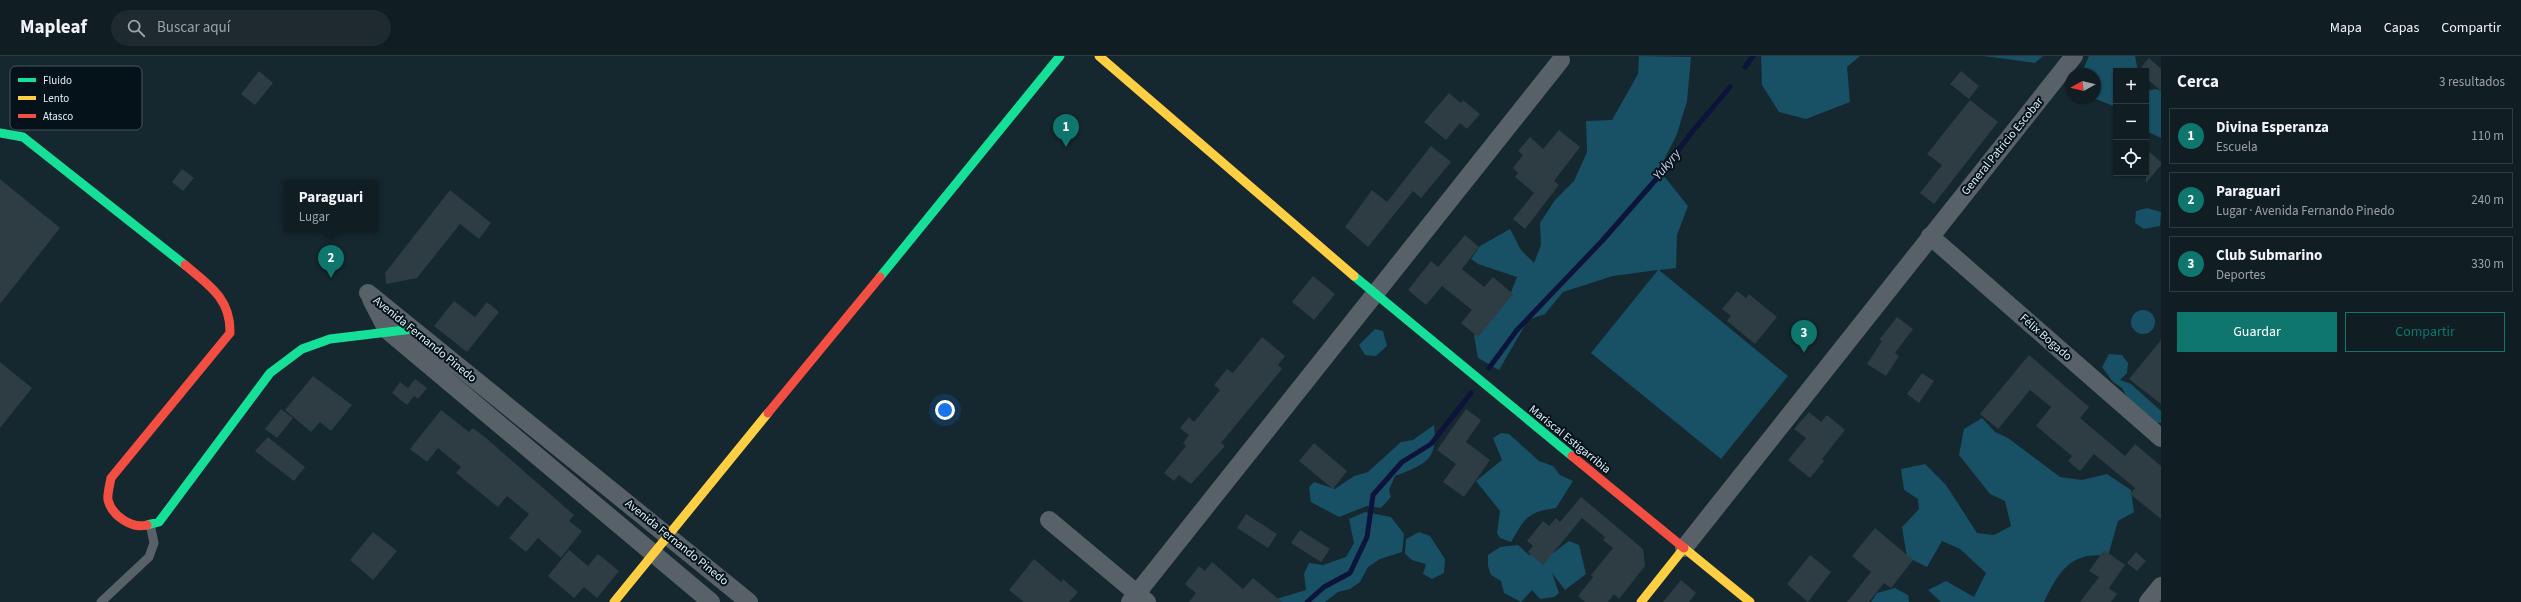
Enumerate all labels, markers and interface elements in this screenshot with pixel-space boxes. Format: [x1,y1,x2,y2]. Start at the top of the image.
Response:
search box [111,10,391,46]
text: Mapleaf [20,14,87,41]
icon: search [125,17,147,39]
text: Buscar aquí [157,17,230,38]
text: Mapa [2330,18,2362,38]
text: Capas [2384,18,2419,38]
text: Compartir [2441,18,2501,38]
legend [10,66,142,130]
north arrow [2065,68,2101,104]
map controls [2113,68,2149,176]
button: + [2113,68,2149,104]
text: Cerca [2177,70,2219,94]
text: Fluido [43,73,72,88]
text: 3 resultados [2439,73,2505,91]
text: Lento [43,91,69,106]
street label: General Patricio Escobar [1957,93,2048,199]
button: − [2113,104,2149,140]
text: Atasco [43,109,73,124]
pin: 1 [1053,114,1079,147]
text: Divina Esperanza [2216,117,2329,138]
text: 1 [2188,127,2194,145]
text: 110 m [2471,127,2504,145]
text: Escuela [2216,138,2258,156]
button: locate [2113,140,2149,176]
water label: Yukyry [1649,145,1686,184]
popup [284,180,378,232]
text: Paraguari [2216,181,2280,202]
text: Paraguari [299,187,363,208]
text: 2 [2188,191,2194,209]
text: 240 m [2471,191,2504,209]
text: Lugar · Avenida Fernando Pinedo [2216,202,2394,220]
text: Lugar [299,208,330,226]
pin: 2 [318,245,344,278]
text: Club Submarino [2216,245,2322,266]
text: 3 [2188,255,2194,273]
text: 330 m [2471,255,2504,273]
text: Deportes [2216,266,2265,284]
street label: Avenida Fernando Pinedo [369,292,480,386]
street label: Félix Bogado [2016,310,2075,365]
button: Guardar [2177,312,2337,352]
button: Compartir [2345,312,2505,352]
pin: 3 [1791,320,1817,353]
your location [935,400,955,420]
street label: Mariscal Estigarribia [1525,401,1614,478]
street label: Avenida Fernando Pinedo [621,495,732,589]

